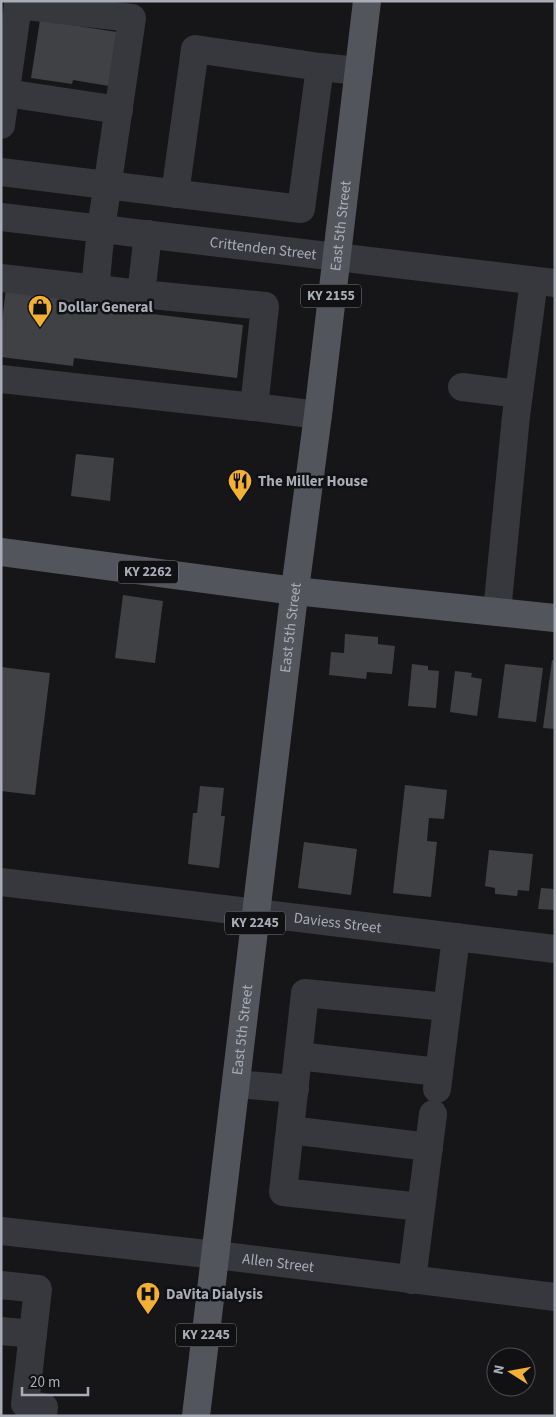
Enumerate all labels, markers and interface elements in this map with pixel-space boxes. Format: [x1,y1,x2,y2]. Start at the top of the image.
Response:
street label: East 5th Street [325,179,356,272]
street label: Crittenden Street [209,231,318,265]
road number: KY 2155 [301,284,361,308]
shop icon: Dollar General [27,294,53,328]
place label: Dollar General [58,297,153,318]
restaurant icon: The Miller House [227,468,253,502]
place label: The Miller House [258,471,368,492]
road number: KY 2262 [118,560,178,584]
street label: East 5th Street [274,581,306,674]
street label: Daviess Street [293,907,383,938]
road number: KY 2245 [225,911,285,934]
street label: East 5th Street [226,983,258,1076]
street label: Allen Street [241,1248,315,1278]
hospital icon: DaVita Dialysis [135,1281,161,1315]
place label: DaVita Dialysis [166,1284,263,1305]
road number: KY 2245 [176,1324,236,1346]
north arrow [486,1347,536,1397]
text: N [489,1363,510,1376]
scale bar [22,1364,89,1396]
text: 20 m [30,1372,60,1393]

